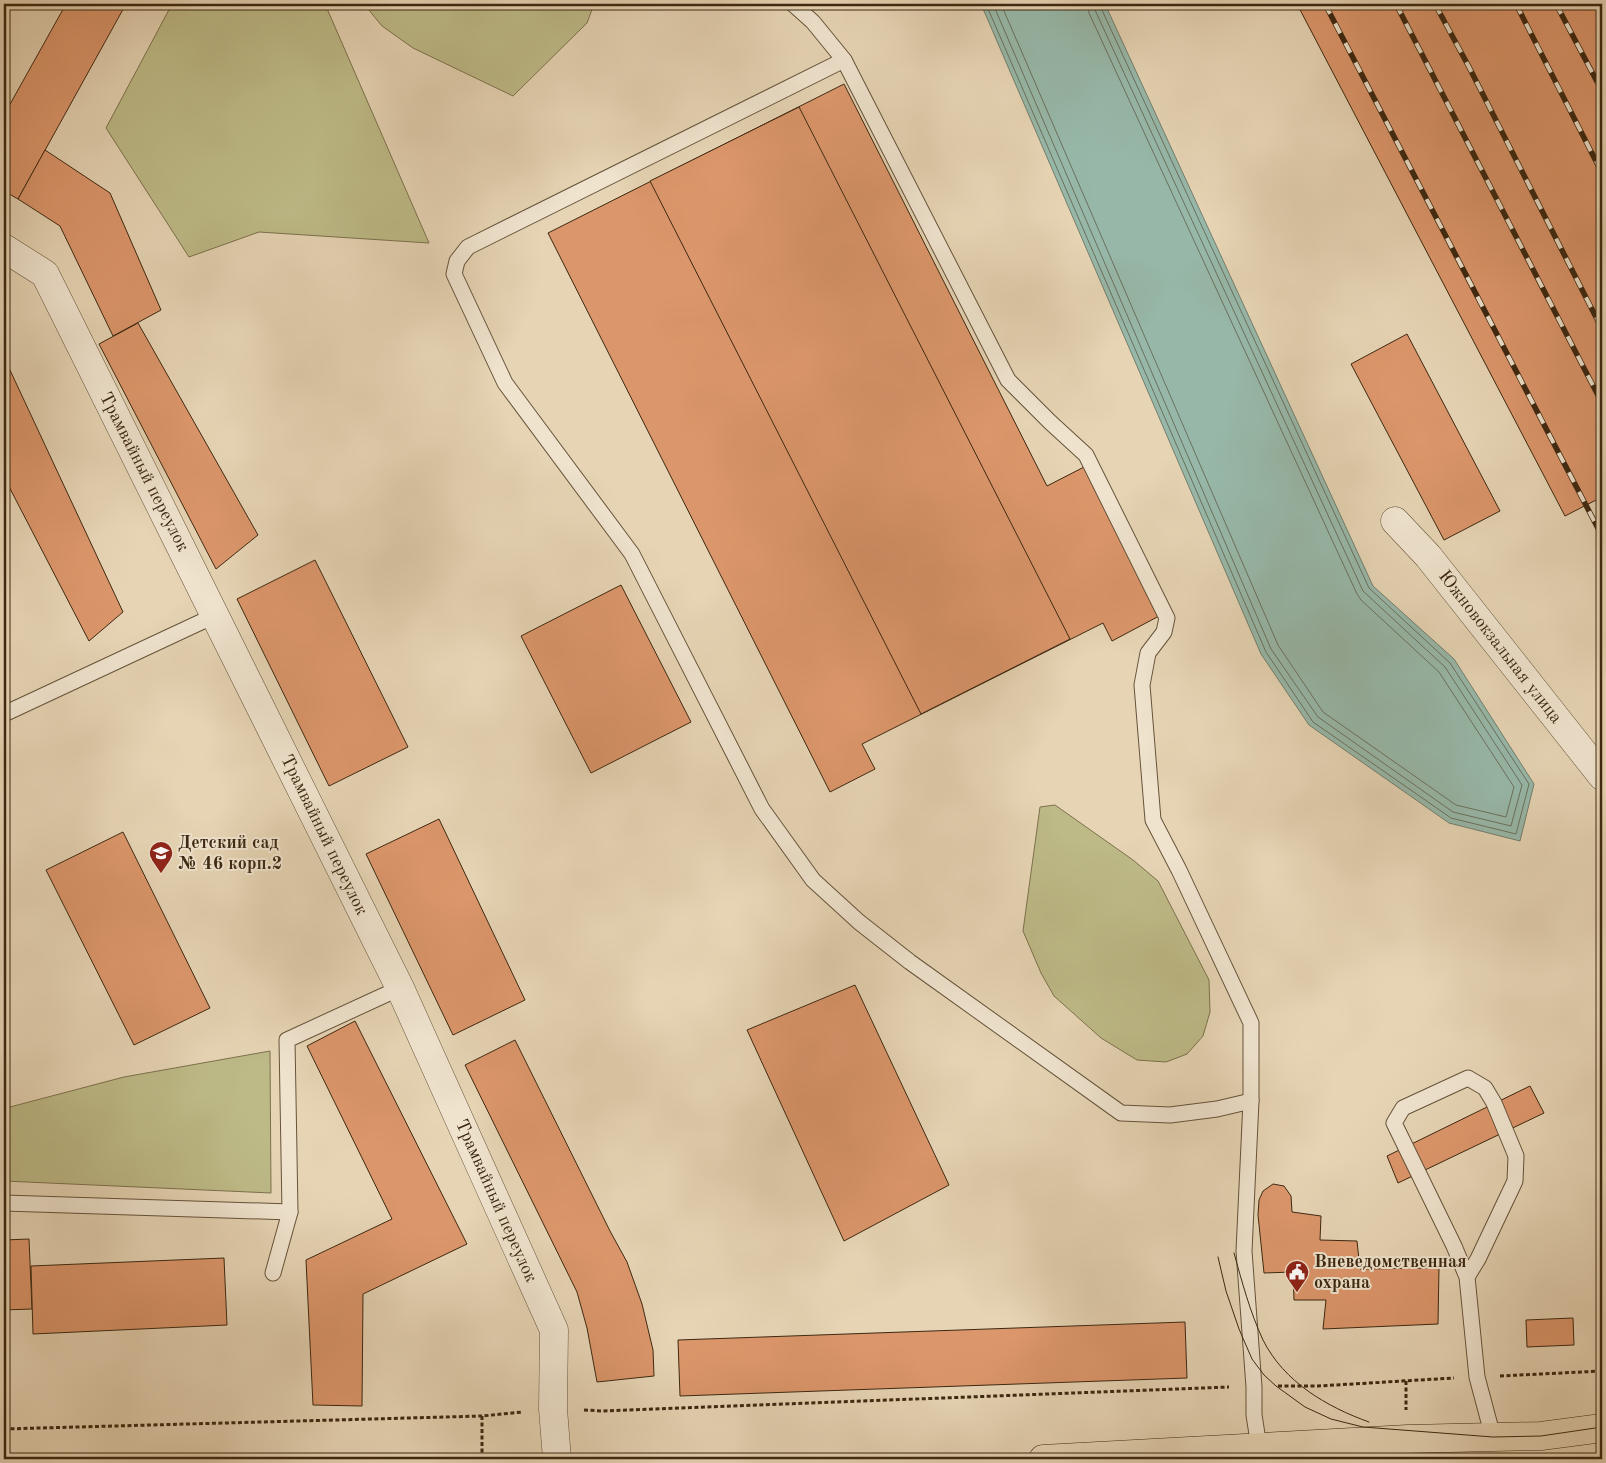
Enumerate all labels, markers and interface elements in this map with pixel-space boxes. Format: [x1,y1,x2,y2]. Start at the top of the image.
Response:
street label: Трамвайный переулок [96,389,192,555]
street label: Южновокзальная улица [1435,567,1565,727]
street label: Трамвайный переулок [277,752,371,918]
place label: Детский сад № 46 корп.2 [178,834,282,873]
school or university icon: Детский сад № 46 корп.2 [148,840,174,874]
street label: Трамвайный переулок [452,1117,540,1285]
place label: Вневедомственная охрана [1314,1253,1467,1292]
public building icon: Вневедомственная охрана [1284,1259,1310,1293]

